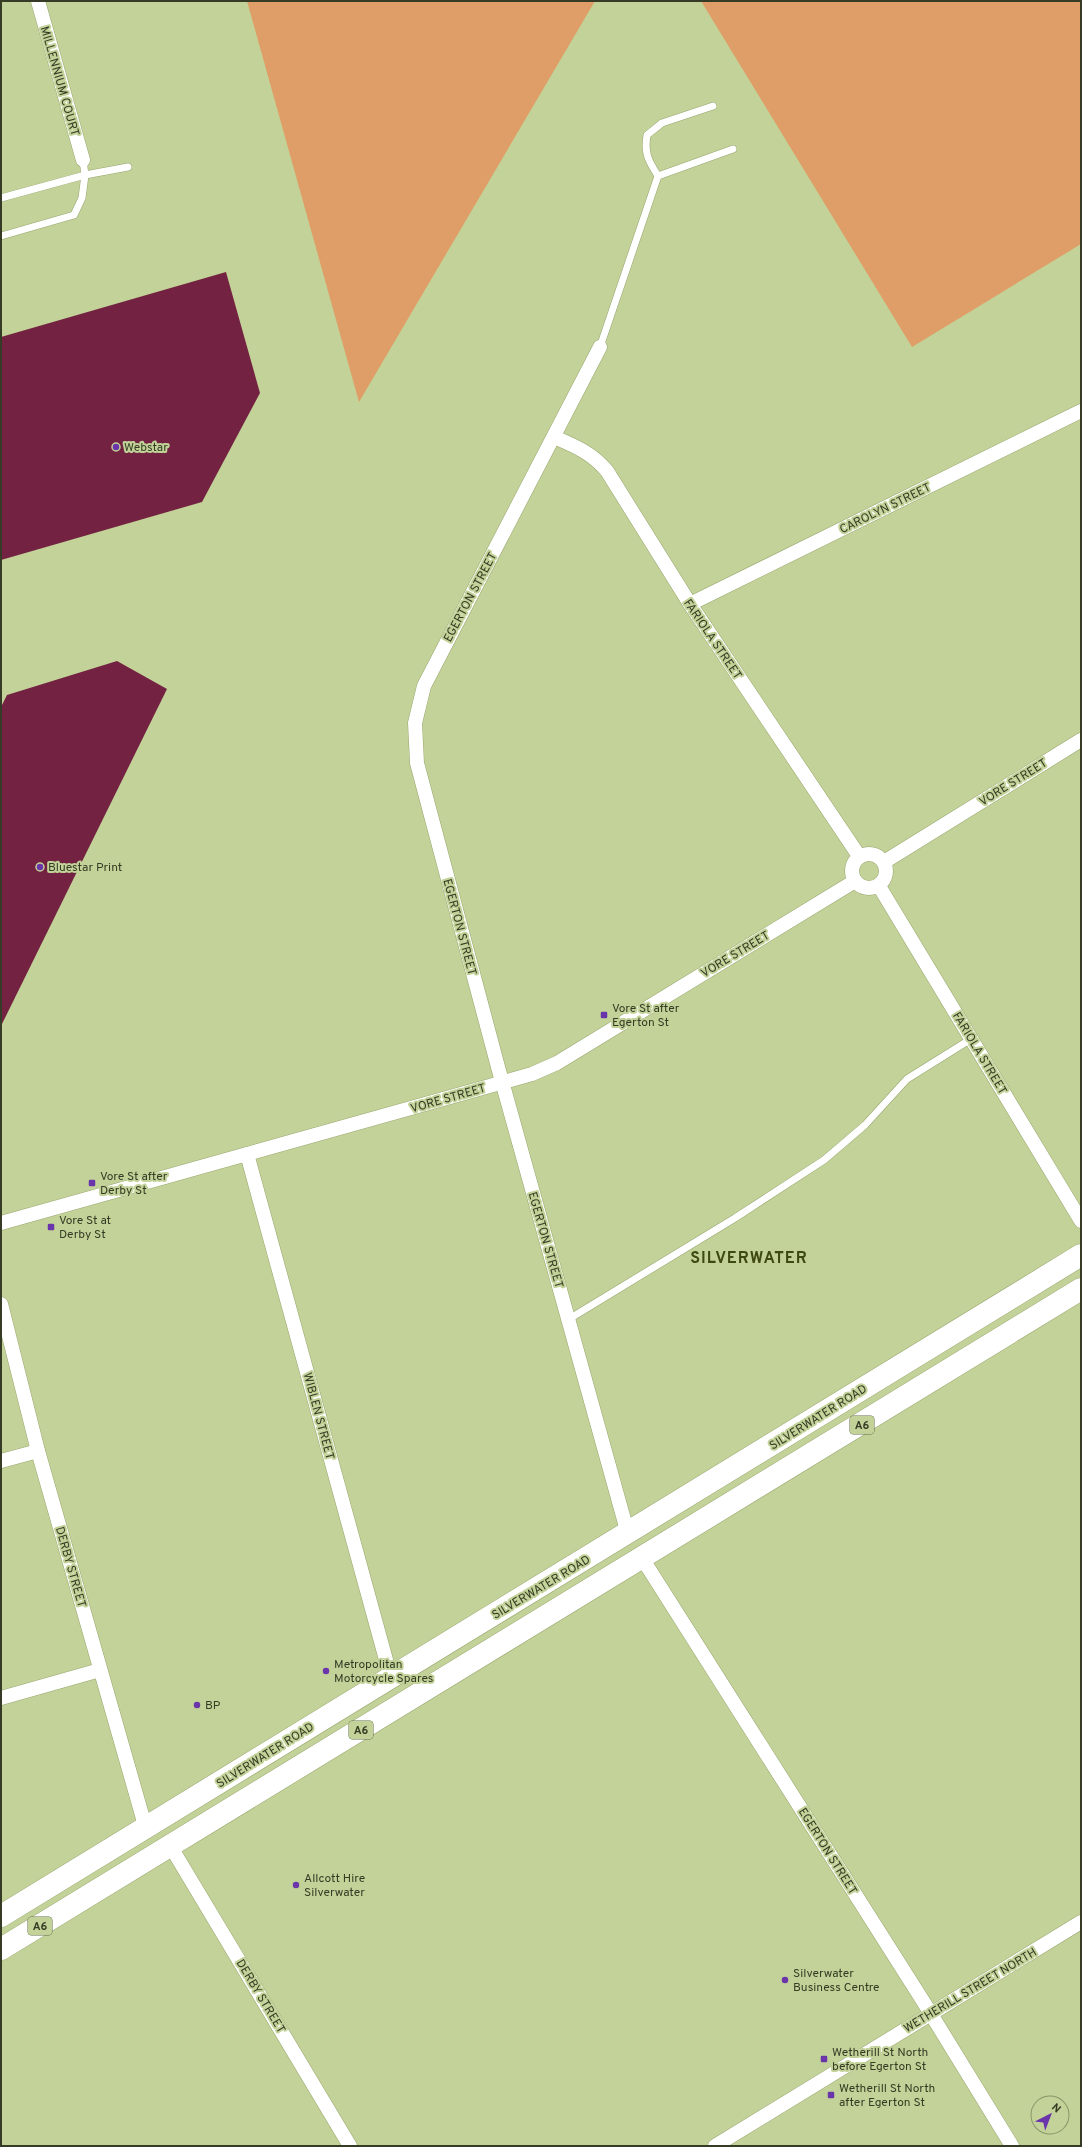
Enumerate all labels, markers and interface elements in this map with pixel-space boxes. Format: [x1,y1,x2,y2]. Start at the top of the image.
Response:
street label: MILLENNIUM COURT [36,24,82,138]
place label: Webstar [124,440,168,456]
marker: Webstar [111,442,121,452]
street label: CAROLYN STREET [837,480,934,538]
street label: EGERTON STREET [440,550,501,645]
street label: FARIOLA STREET [679,596,745,683]
street label: VORE STREET [976,756,1051,810]
place label: Bluestar Print [48,860,122,876]
marker: Bluestar Print [35,862,45,872]
street label: EGERTON STREET [438,877,480,977]
street label: VORE STREET [698,928,773,982]
place label: Vore St after Egerton St [612,1001,680,1031]
street label: FARIOLA STREET [948,1009,1010,1098]
marker: Vore St after Egerton St [599,1010,609,1020]
street label: VORE STREET [409,1081,488,1117]
place label: Vore St after Derby St [100,1169,168,1199]
marker: Vore St after Derby St [87,1178,97,1188]
street label: EGERTON STREET [524,1190,566,1290]
place label: Vore St at Derby St [59,1213,111,1243]
marker: Vore St at Derby St [46,1222,56,1232]
district label: SILVERWATER [690,1249,808,1269]
street label: WIBLEN STREET [299,1371,337,1462]
street label: SILVERWATER ROAD [767,1381,870,1454]
road number: A6 [850,1416,874,1434]
street label: DERBY STREET [51,1525,89,1610]
street label: SILVERWATER ROAD [489,1552,594,1624]
place label: Metropolitan Motorcycle Spares [334,1657,433,1687]
marker: Metropolitan Motorcycle Spares [321,1666,331,1676]
place label: BP [205,1698,221,1714]
marker: BP [192,1700,202,1710]
street label: SILVERWATER ROAD [214,1719,317,1792]
road number: A6 [349,1721,373,1739]
street label: EGERTON STREET [794,1805,860,1898]
place label: Allcott Hire Silverwater [304,1871,365,1901]
marker: Allcott Hire Silverwater [291,1880,301,1890]
road number: A6 [28,1917,52,1935]
street label: WETHERILL STREET NORTH [901,1945,1040,2037]
street label: DERBY STREET [232,1957,289,2036]
place label: Silverwater Business Centre [793,1966,880,1996]
marker: Silverwater Business Centre [780,1975,790,1985]
place label: Wetherill St North before Egerton St [832,2045,928,2075]
marker: Wetherill St North before Egerton St [819,2054,829,2064]
place label: Wetherill St North after Egerton St [839,2081,935,2111]
marker: Wetherill St North after Egerton St [826,2090,836,2100]
north arrow [1030,2095,1070,2135]
text: N [1048,2100,1064,2116]

